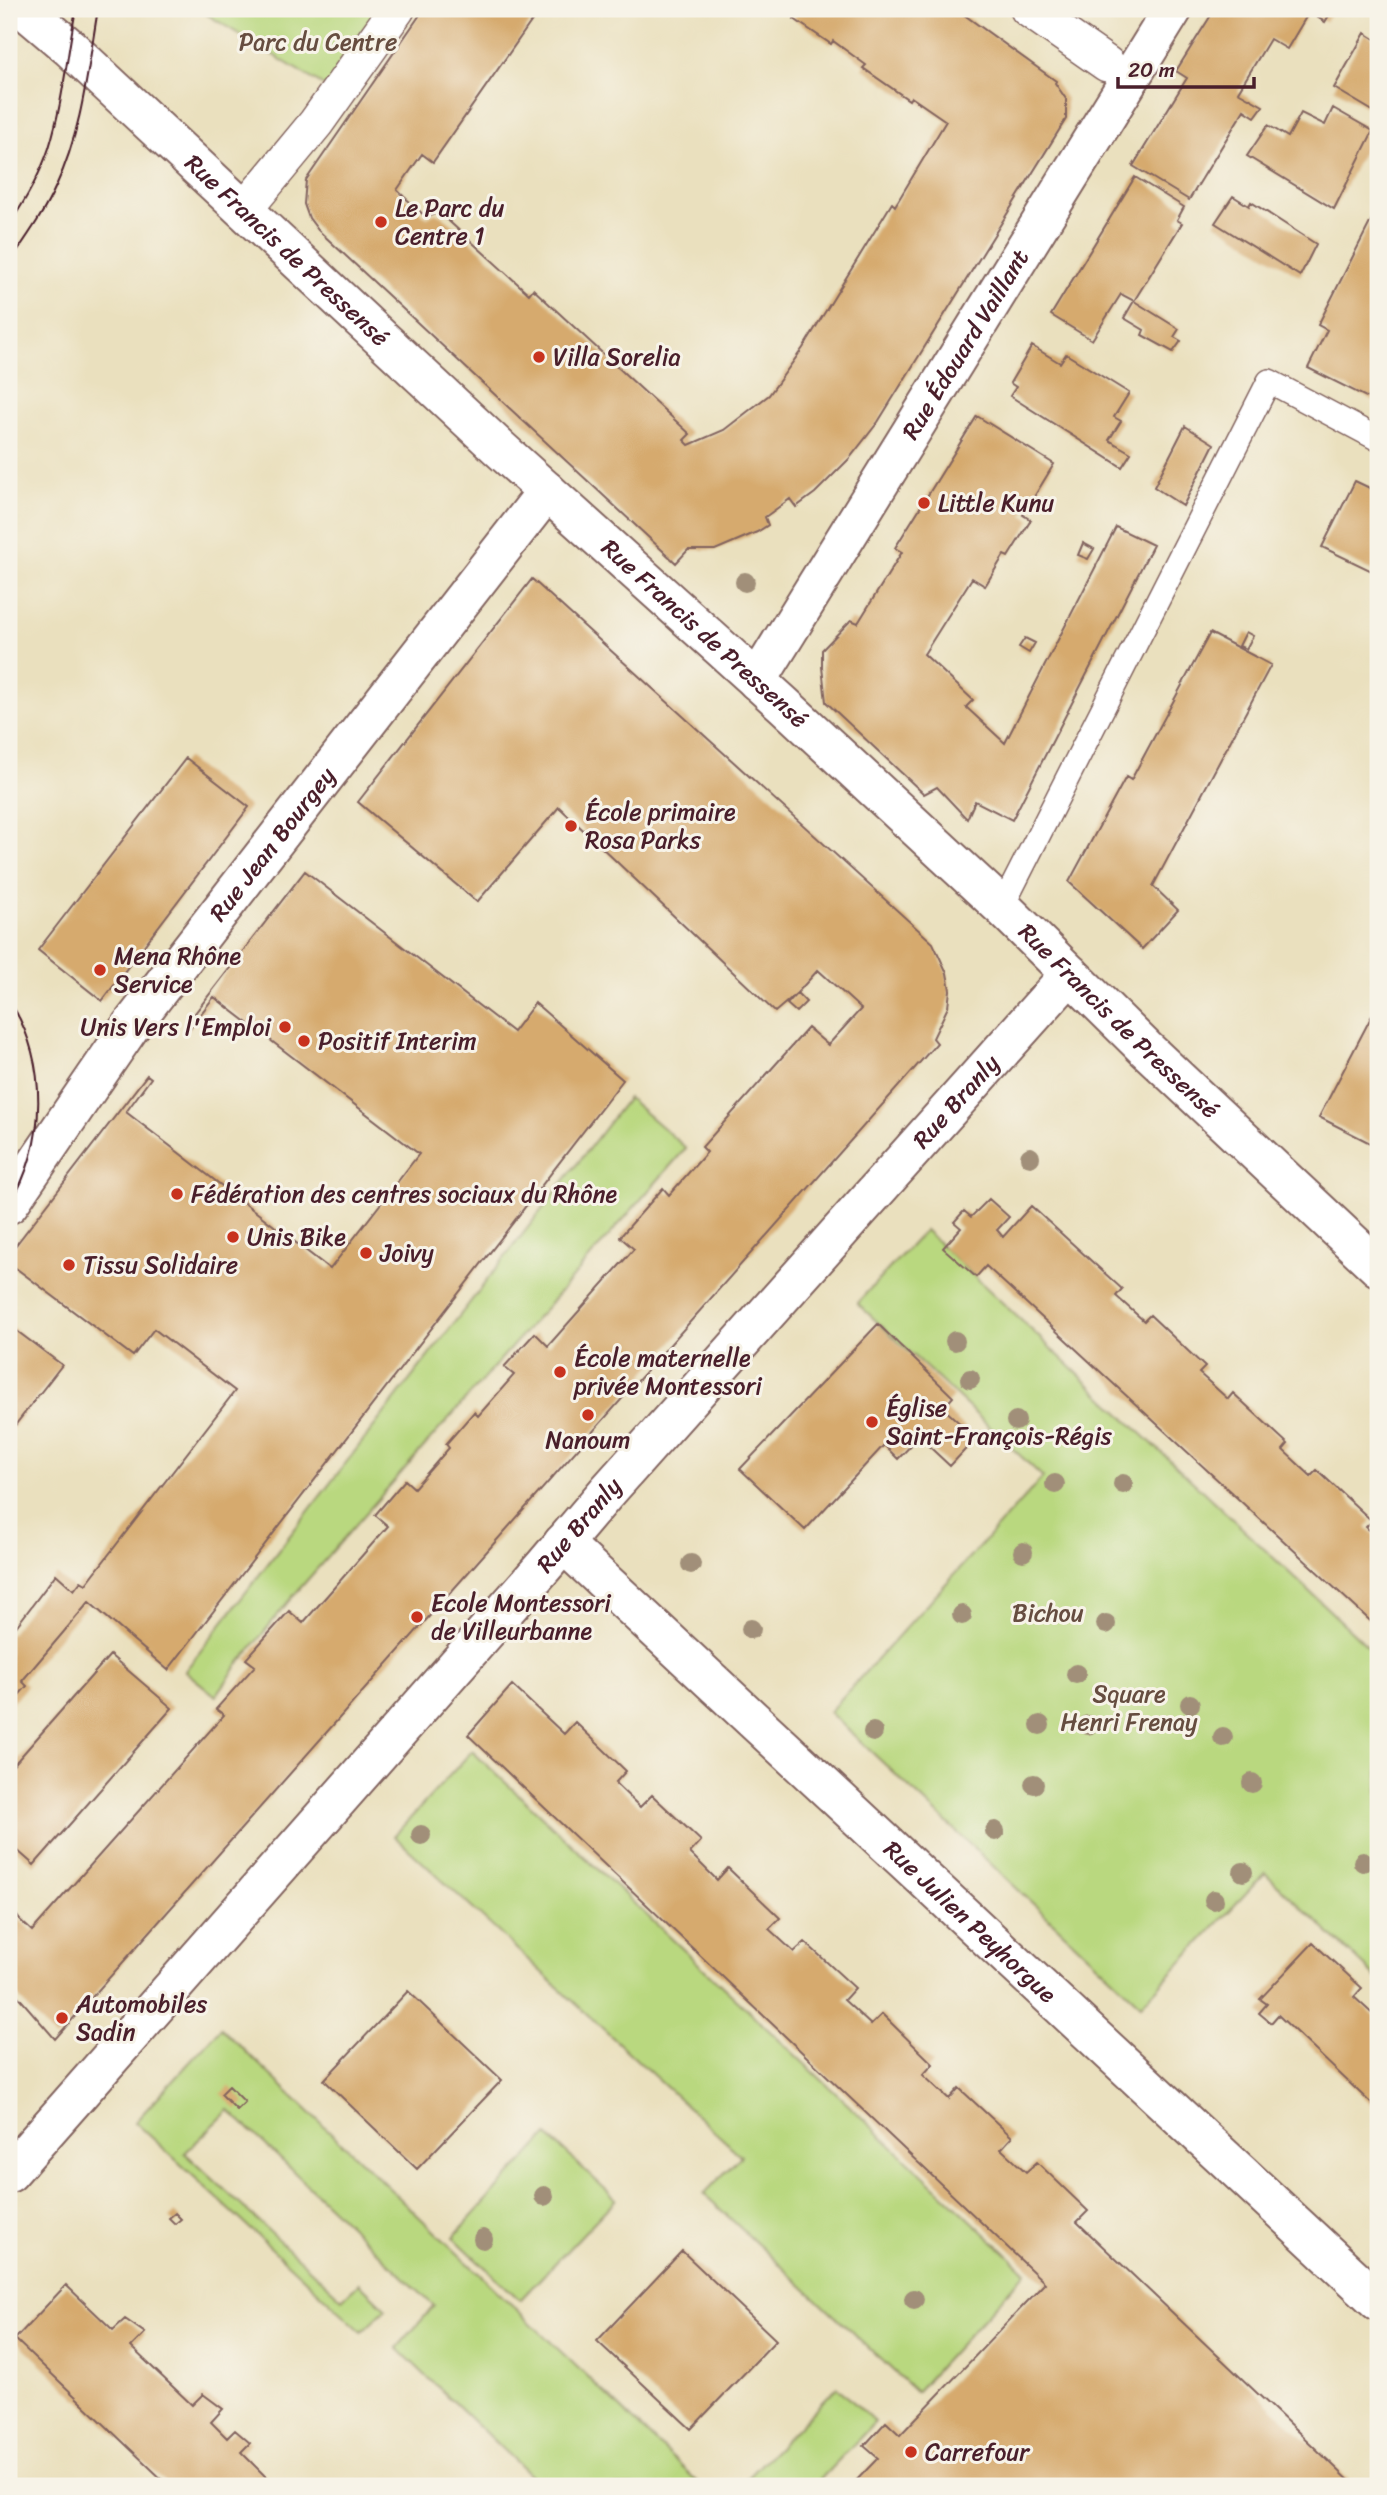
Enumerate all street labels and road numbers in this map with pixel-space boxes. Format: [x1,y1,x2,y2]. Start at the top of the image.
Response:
street label: Rue Francis de Pressensé [175,144,399,357]
street label: Rue Édouard Vaillant [890,240,1041,448]
street label: Rue Francis de Pressensé [591,528,818,739]
street label: Rue Jean Bourgey [198,757,347,931]
street label: Rue Francis de Pressensé [1008,913,1230,1129]
street label: Rue Branly [902,1044,1011,1159]
street label: Rue Branly [525,1467,633,1583]
street label: Rue Julien Peyhorgue [874,1830,1067,2014]

